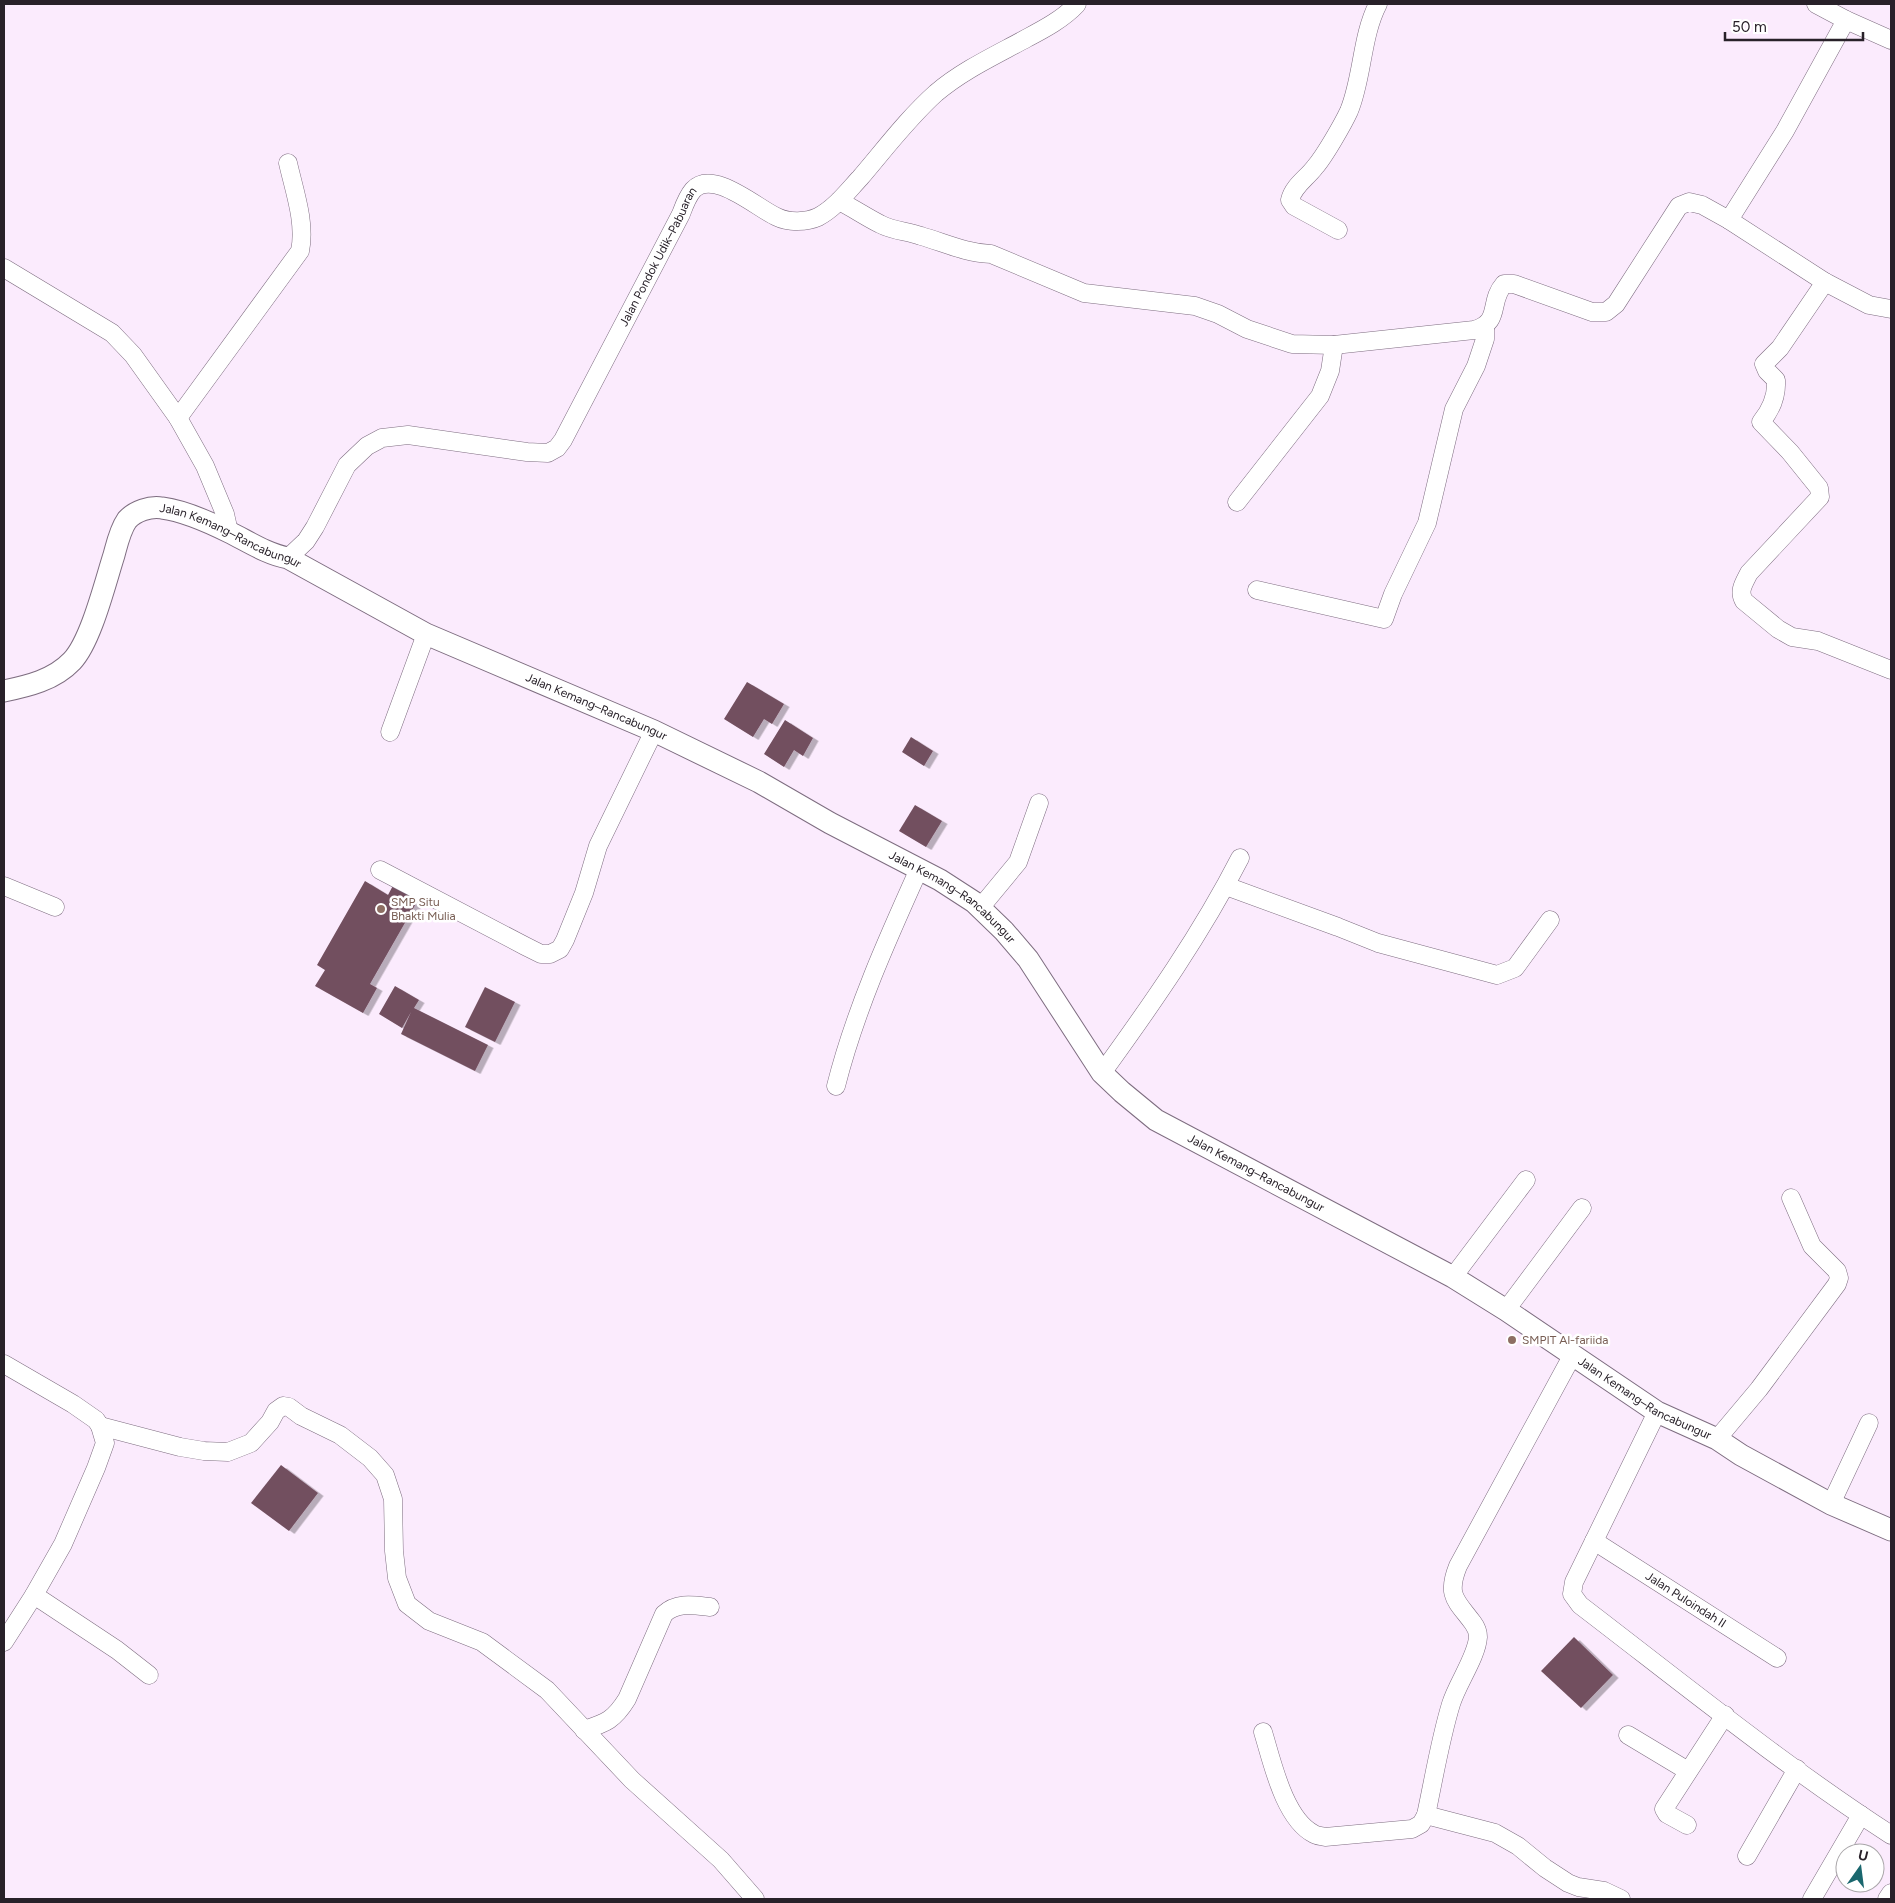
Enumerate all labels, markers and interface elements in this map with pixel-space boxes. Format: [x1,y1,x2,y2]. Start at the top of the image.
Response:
scale bar [1725,10,1862,42]
text: 50 m [1732,18,1767,36]
street label: Jalan Pondok Udik–Pabuaran [617,184,700,329]
street label: Jalan Kemang–Rancabungur [159,501,304,571]
street label: Jalan Kemang–Rancabungur [524,670,669,743]
street label: Jalan Kemang–Rancabungur [887,848,1018,946]
place label: SMP Situ Bhakti Mulia [391,895,456,923]
marker: SMP Situ Bhakti Mulia [375,903,387,915]
street label: Jalan Kemang–Rancabungur [1185,1131,1327,1215]
place label: SMPIT Al-fariida [1522,1333,1608,1347]
marker: SMPIT Al-fariida [1506,1334,1518,1346]
street label: Jalan Kemang–Rancabungur [1575,1354,1714,1443]
street label: Jalan Puloindah II [1643,1569,1729,1631]
north arrow [1835,1843,1885,1893]
text: U [1856,1846,1870,1865]

